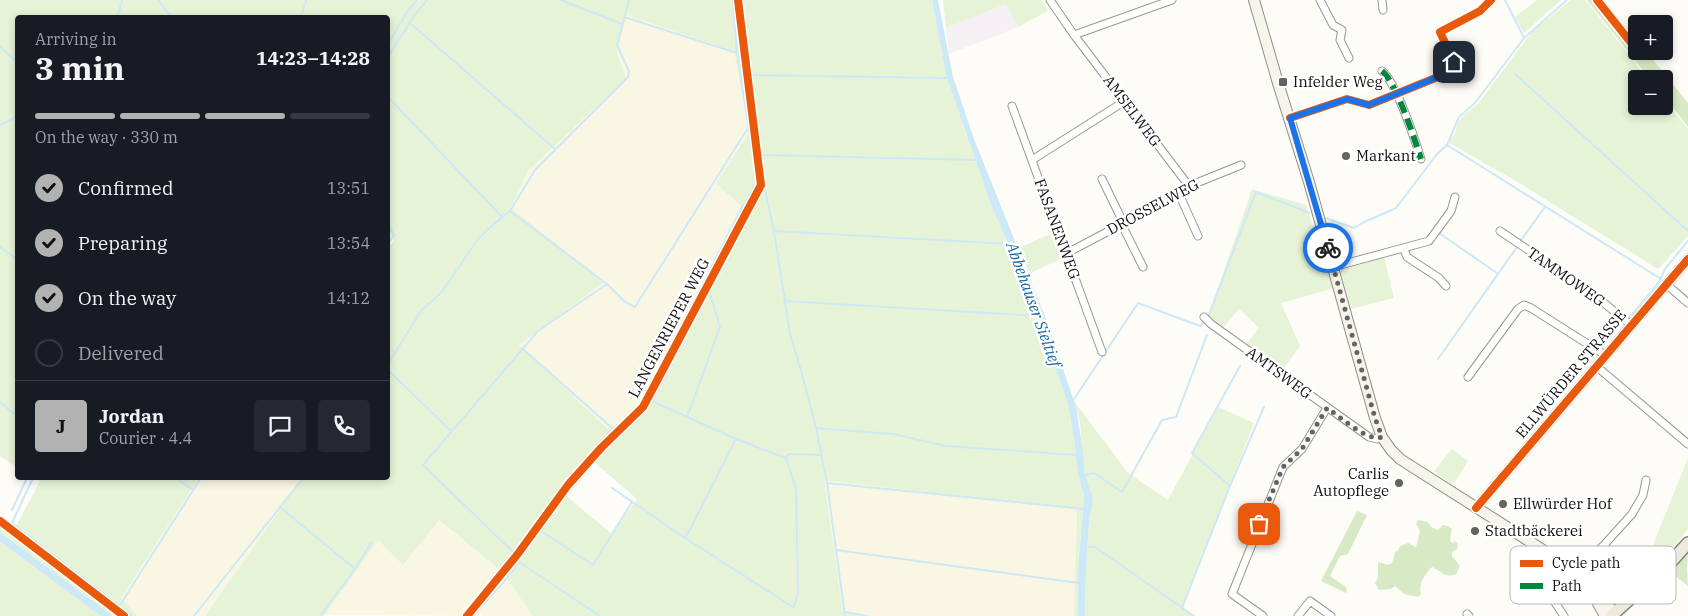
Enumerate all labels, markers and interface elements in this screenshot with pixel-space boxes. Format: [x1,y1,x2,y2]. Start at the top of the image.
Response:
map controls [1628,15,1673,115]
button: + [1628,15,1673,60]
text: Arriving in [35,29,117,49]
pin [1433,41,1475,83]
text: 14:23–14:28 [256,46,370,70]
text: 3 min [35,47,125,89]
icon: home [1440,48,1468,76]
button: − [1628,70,1673,115]
street label: AMSELWEG [1099,71,1166,150]
place label: Infelder Weg [1293,72,1383,91]
marker: Infelder Weg [1277,76,1289,88]
text: On the way · 330 m [35,127,178,147]
place label: Markant [1356,146,1416,165]
marker: Markant [1340,150,1352,162]
icon: check [35,174,63,202]
street label: DROSSELWEG [1103,174,1202,239]
text: Confirmed [78,176,173,200]
street label: FASANENWEG [1030,176,1085,282]
text: 13:51 [327,178,370,198]
courier [1303,223,1353,273]
icon: check [35,229,63,257]
text: Preparing [78,231,167,255]
text: 13:54 [327,233,370,253]
icon: bike [1314,234,1342,262]
water label: Abbehauser Sieltief [1002,238,1067,372]
street label: TAMMOWEG [1524,243,1609,311]
street label: LANGENRIEPER WEG [624,254,714,401]
icon: check [35,284,63,312]
text: On the way [78,286,176,310]
text: 14:12 [327,288,370,308]
street label: ELLWÜRDER STRASSE [1511,305,1630,442]
text: Delivered [78,341,164,365]
street label: AMTSWEG [1243,342,1316,403]
button: chat [254,400,306,452]
button: phone [318,400,370,452]
text: Jordan [99,404,164,428]
text: J [56,414,66,438]
text: Courier · 4.4 [99,428,192,448]
place label: Carlis Autopflege [1313,464,1389,500]
marker: Carlis Autopflege [1393,477,1405,489]
place label: Ellwürder Hof [1513,494,1613,513]
marker: Ellwürder Hof [1497,498,1509,510]
pin [1238,503,1280,545]
icon: bag [1245,510,1273,538]
place label: Stadtbäckerei [1485,521,1583,540]
marker: Stadtbäckerei [1469,525,1481,537]
legend [1510,546,1676,604]
text: Cycle path [1552,554,1621,572]
text: Path [1552,577,1582,595]

